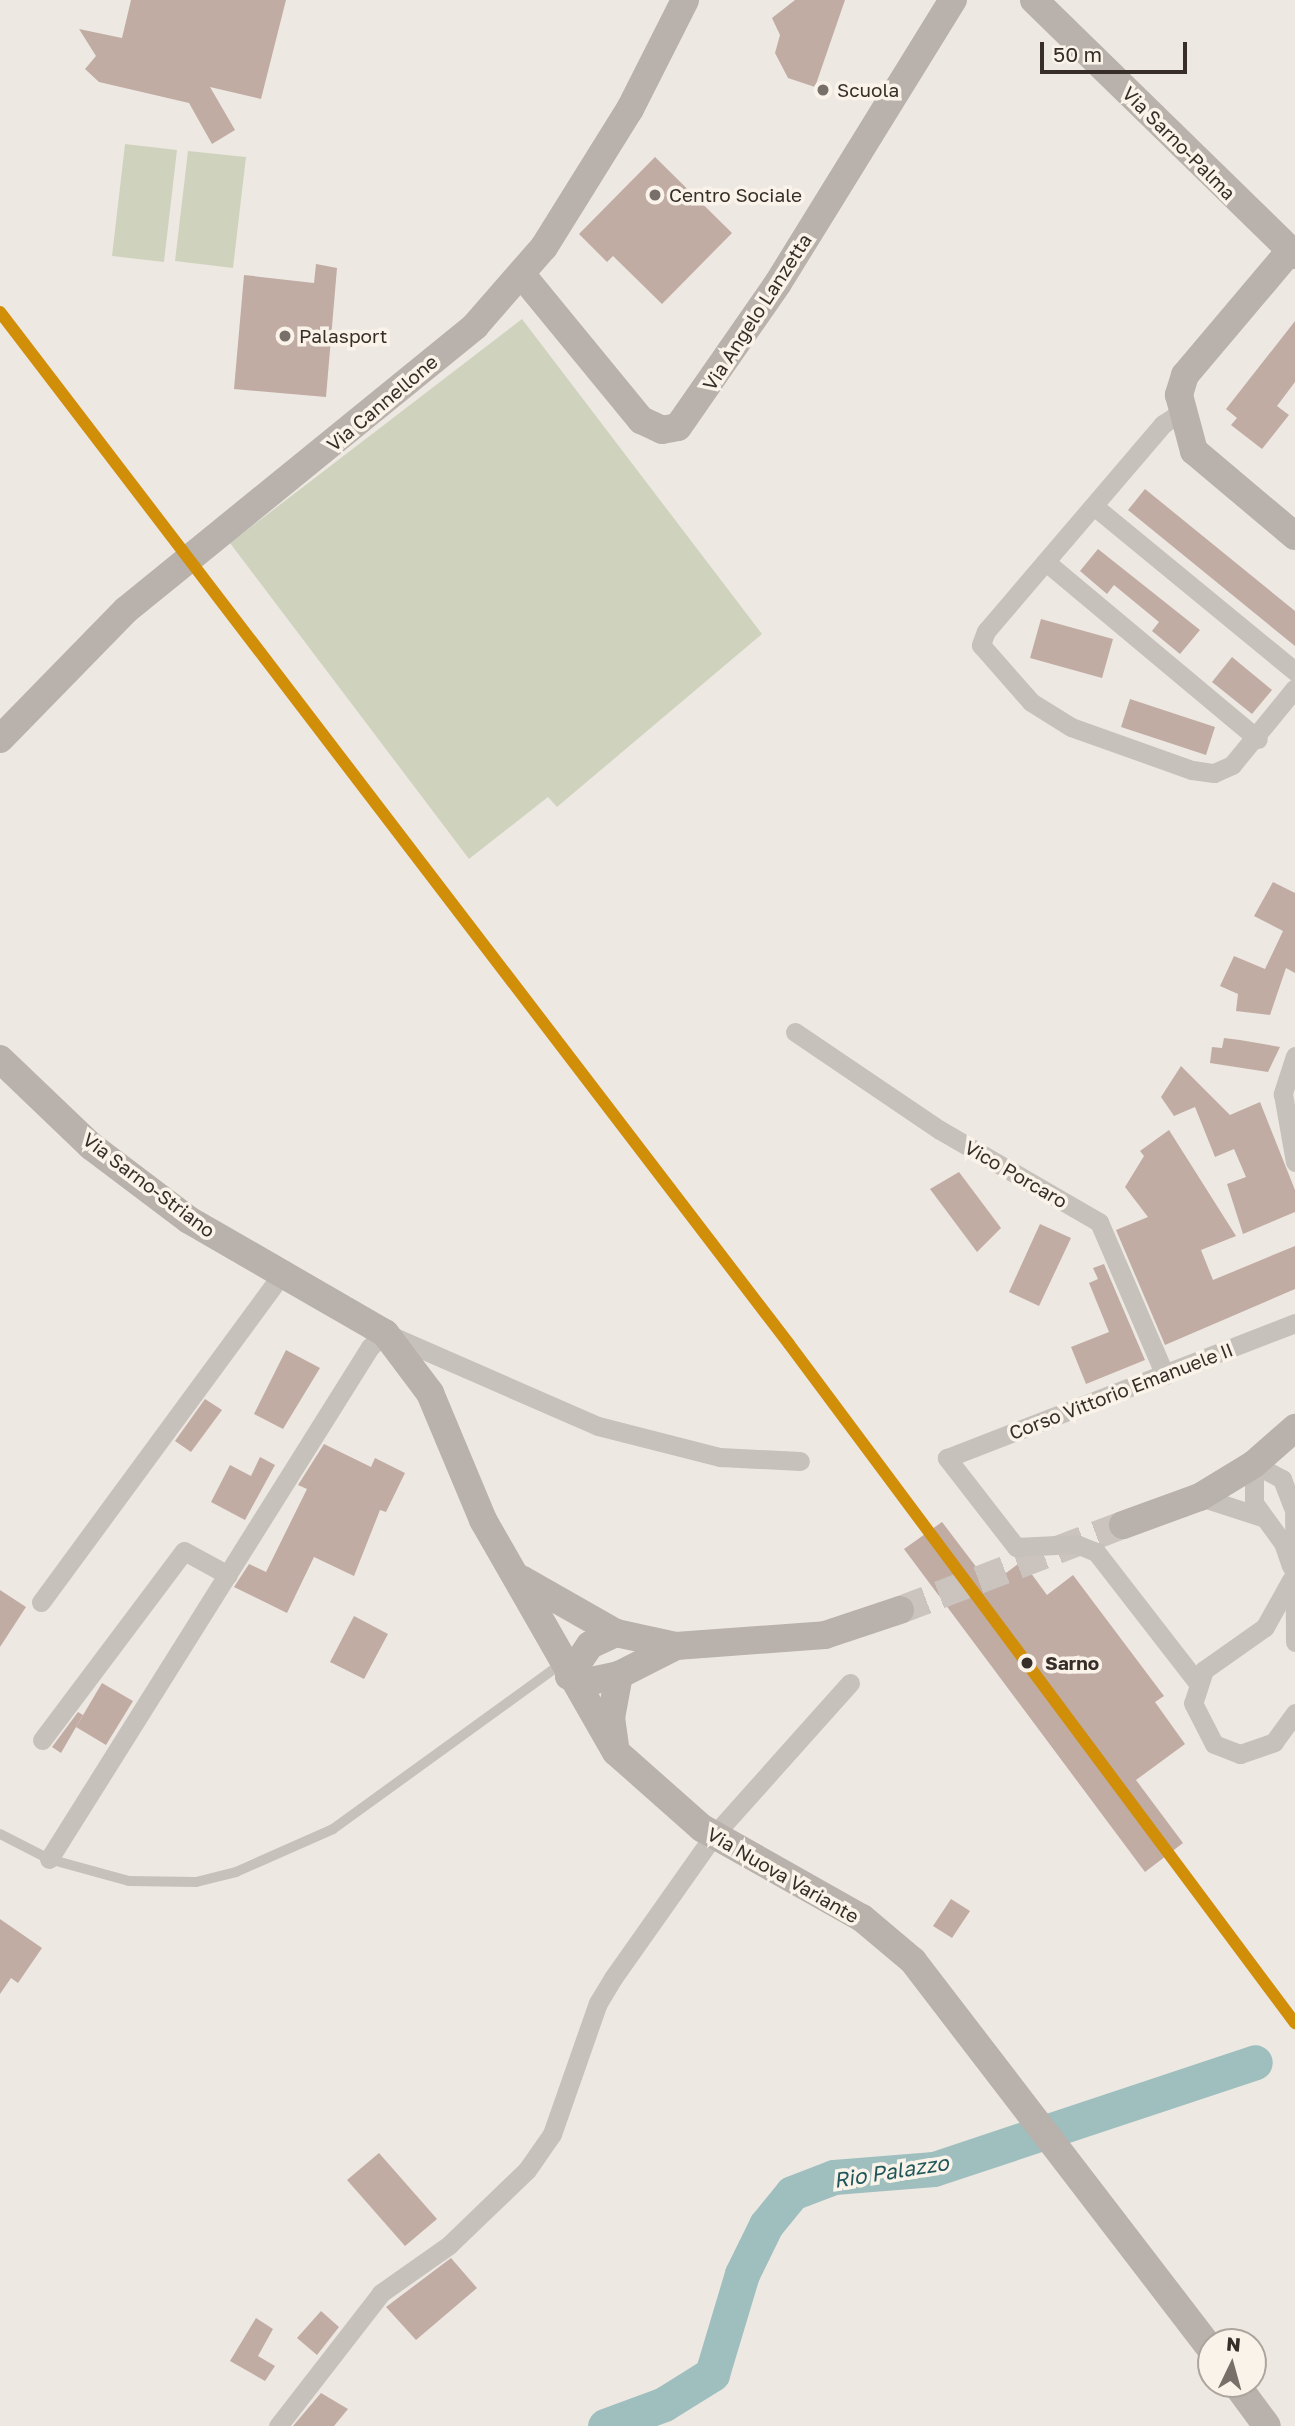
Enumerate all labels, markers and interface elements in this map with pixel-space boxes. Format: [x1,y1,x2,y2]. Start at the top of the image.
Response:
scale bar [1043,28,1190,72]
text: 50 m [1053,41,1102,67]
place label: Scuola [837,79,899,101]
marker: Scuola [815,82,831,98]
street label: Via Sarno-Palma [1118,82,1240,204]
place label: Centro Sociale [669,184,802,206]
marker: Centro Sociale [647,187,663,203]
street label: Via Angelo Lanzetta [698,229,816,395]
place label: Palasport [299,325,387,347]
marker: Palasport [277,328,293,344]
street label: Via Cannellone [322,350,442,456]
street label: Via Sarno-Striano [78,1128,220,1242]
street label: Vico Porcaro [961,1135,1071,1213]
street label: Corso Vittorio Emanuele II [1006,1338,1236,1444]
marker: Sarno [1015,1651,1039,1675]
place label: Sarno [1045,1652,1099,1674]
street label: Via Nuova Variante [703,1822,863,1928]
water label: Rio Palazzo [832,2149,950,2193]
north arrow [1197,2328,1267,2398]
text: N [1225,2331,1242,2356]

